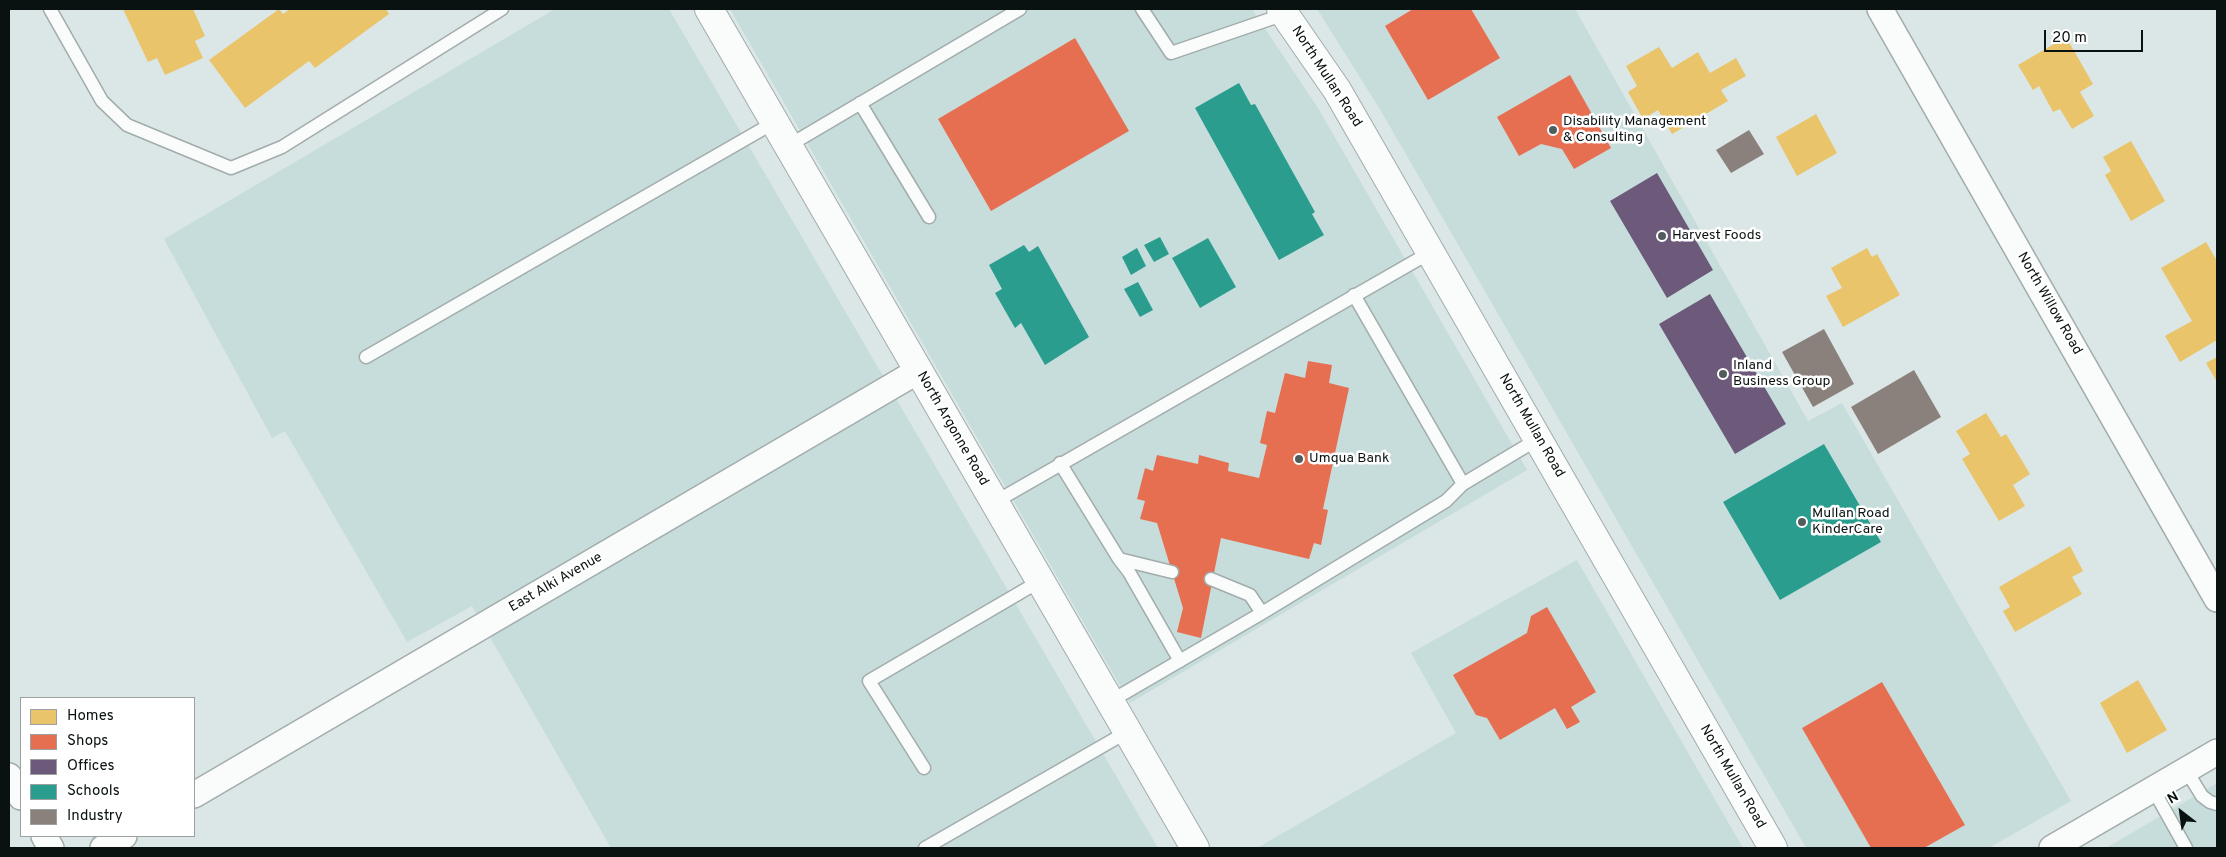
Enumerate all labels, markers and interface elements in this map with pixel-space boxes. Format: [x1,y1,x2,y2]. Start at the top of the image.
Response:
scale bar [2046,20,2145,52]
street label: North Mullan Road [1287,23,1365,131]
text: 20 m [2052,29,2087,48]
place label: Disability Management & Consulting [1563,114,1706,146]
marker: Disability Management & Consulting [1547,124,1559,136]
place label: Harvest Foods [1672,228,1761,244]
marker: Harvest Foods [1656,230,1668,242]
street label: North Willow Road [2013,250,2085,358]
place label: Inland Business Group [1733,358,1831,391]
marker: Inland Business Group [1717,368,1729,380]
street label: North Argonne Road [912,369,992,489]
street label: North Mullan Road [1494,371,1568,481]
place label: Umqua Bank [1309,451,1389,467]
marker: Umqua Bank [1293,453,1305,465]
place label: Mullan Road KinderCare [1812,506,1890,538]
marker: Mullan Road KinderCare [1796,516,1808,528]
street label: East Alki Avenue [506,549,606,617]
legend [20,697,195,837]
text: Homes [67,707,114,726]
street label: North Mullan Road [1695,722,1769,832]
text: Shops [67,732,108,751]
text: Offices [67,757,114,776]
text: Schools [67,782,120,801]
north arrow [2156,787,2206,837]
text: N [2165,789,2182,808]
text: Industry [67,807,123,826]

